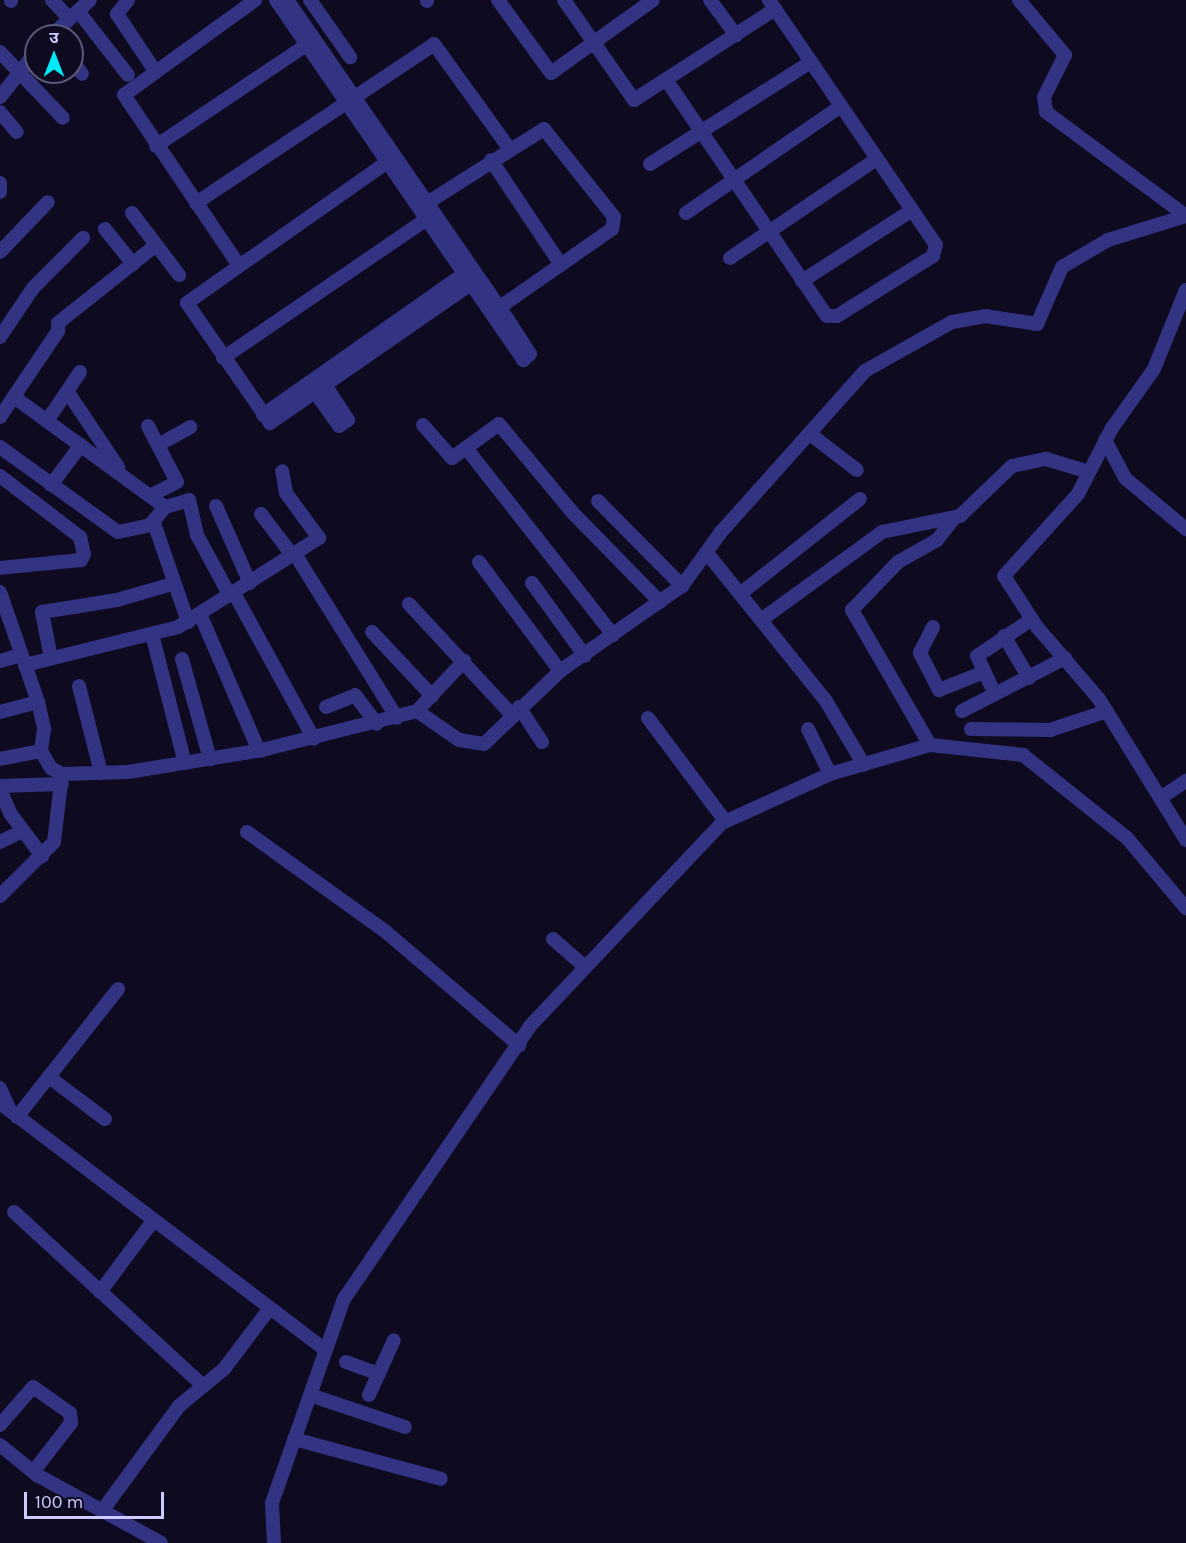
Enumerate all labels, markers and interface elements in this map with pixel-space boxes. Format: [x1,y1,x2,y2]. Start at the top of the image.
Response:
north arrow [24,24,84,84]
text: उ [49,28,59,47]
scale bar [27,1480,166,1518]
text: 100 m [35,1491,83,1513]

